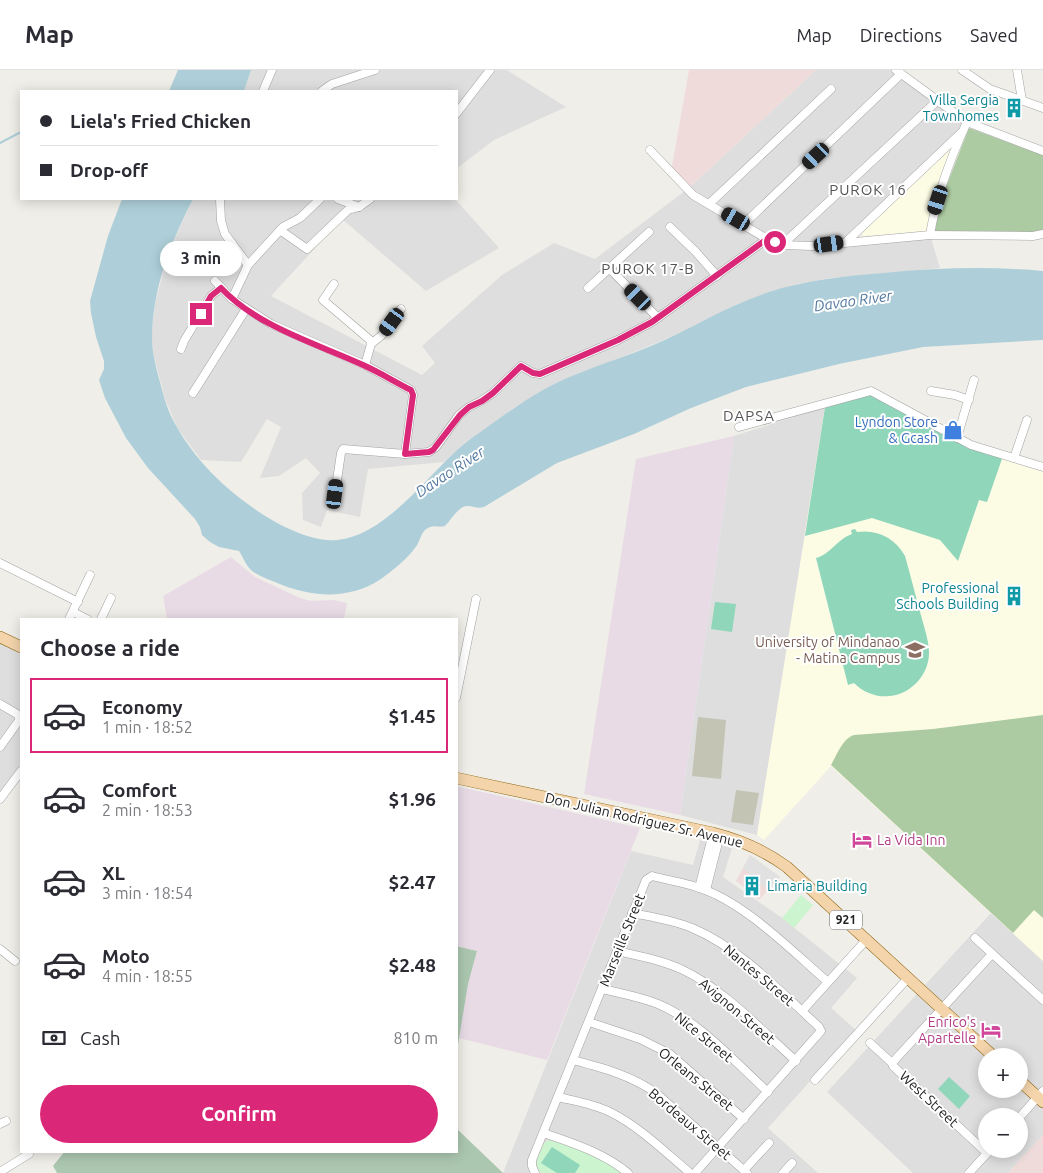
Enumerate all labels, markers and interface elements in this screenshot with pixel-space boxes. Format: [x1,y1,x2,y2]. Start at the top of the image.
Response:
text: Map [25,21,74,48]
text: Map [796,25,832,45]
text: Directions [860,25,942,45]
text: Saved [970,25,1018,45]
place label: Villa Sergia Townhomes [923,92,999,124]
building icon: Villa Sergia Townhomes [1003,97,1025,119]
text: Liela's Fried Chicken [70,110,251,132]
car [799,140,832,172]
text: Drop-off [70,159,148,181]
district label: PUROK 16 [829,181,907,198]
car [926,183,949,217]
car [719,205,752,233]
route start [764,231,786,253]
car [813,234,844,254]
callout: 3 min [160,242,242,276]
text: 3 min [181,249,221,267]
district label: PUROK 17-B [601,260,695,277]
car [622,281,653,313]
water label: Davao River [813,286,894,314]
route end [190,303,212,325]
car [377,305,406,339]
district label: DAPSA [723,407,775,424]
place label: Lyndon Store & Gcash [855,414,938,446]
shop icon: Lyndon Store & Gcash [942,419,964,441]
water label: Davao River [412,442,488,500]
car [325,478,344,510]
place label: Professional Schools Building [896,580,999,612]
building icon: Professional Schools Building [1003,585,1025,607]
place label: University of Mindanao - Matina Campus [755,634,900,666]
text: Choose a ride [40,635,180,660]
school or university icon: University of Mindanao - Matina Campus [904,639,926,661]
icon: car [42,693,87,738]
text: Economy [102,696,183,718]
text: $1.45 [388,705,436,727]
text: 1 min · 18:52 [102,718,193,736]
icon: car [42,776,87,821]
text: Comfort [102,779,177,801]
text: $1.96 [388,788,436,810]
street label: Don Julian Rodriguez Sr. Avenue [543,789,745,851]
text: 2 min · 18:53 [102,801,193,819]
hotel icon: La Vida Inn [851,829,873,851]
place label: La Vida Inn [877,832,945,848]
icon: car [42,859,87,904]
text: XL [102,862,125,884]
text: $2.47 [388,871,436,893]
building icon: Limaria Building [741,875,763,897]
place label: Limaria Building [767,878,868,894]
text: 3 min · 18:54 [102,884,193,902]
street label: Marseille Street [596,891,648,989]
road number: 921 [830,910,862,930]
street label: Nantes Street [721,941,798,1009]
icon: car [42,942,87,987]
text: Moto [102,945,150,967]
text: $2.48 [388,954,436,976]
text: 4 min · 18:55 [102,967,193,985]
street label: Avignon Street [696,975,778,1048]
street label: Nice Street [672,1009,737,1066]
place label: Enrico's Apartelle [918,1014,976,1046]
hotel icon: Enrico's Apartelle [980,1019,1002,1041]
icon: cash [40,1024,68,1052]
text: Cash [80,1027,121,1049]
text: 810 m [393,1029,438,1047]
street label: Orleans Street [656,1044,737,1114]
map controls [978,1048,1028,1158]
button: + [978,1048,1028,1098]
street label: West Street [896,1068,962,1131]
button: Confirm [40,1085,438,1143]
street label: Bordeaux Street [645,1085,735,1164]
button: − [978,1108,1028,1158]

